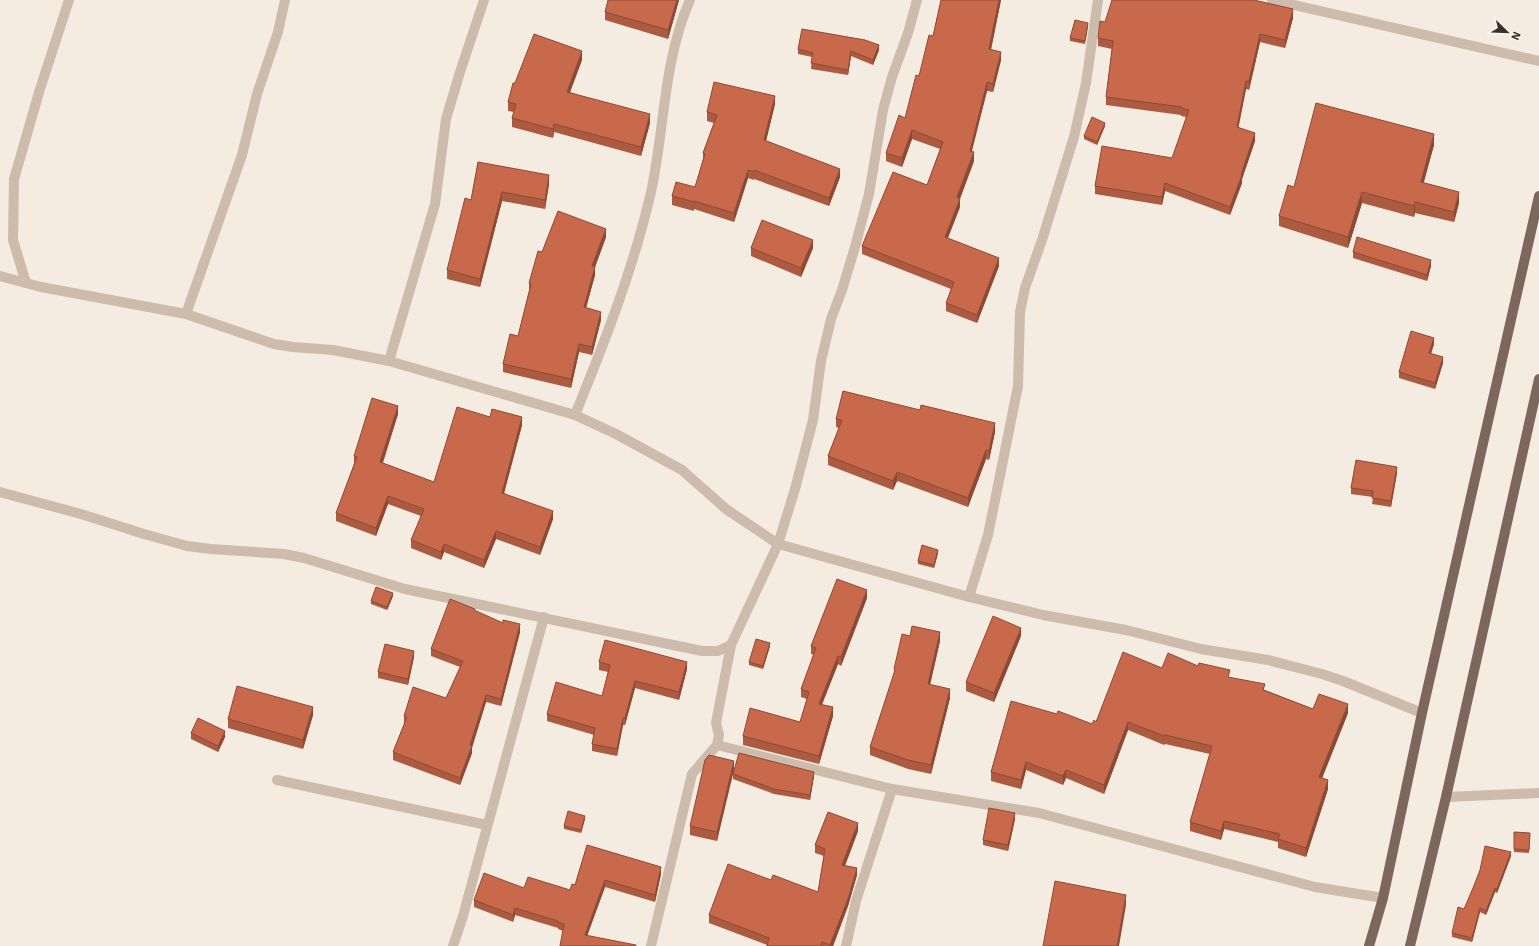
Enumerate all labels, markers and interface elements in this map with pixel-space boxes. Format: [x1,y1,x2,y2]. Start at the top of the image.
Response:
north arrow [1487,12,1527,52]
text: N [1508,30,1524,42]

